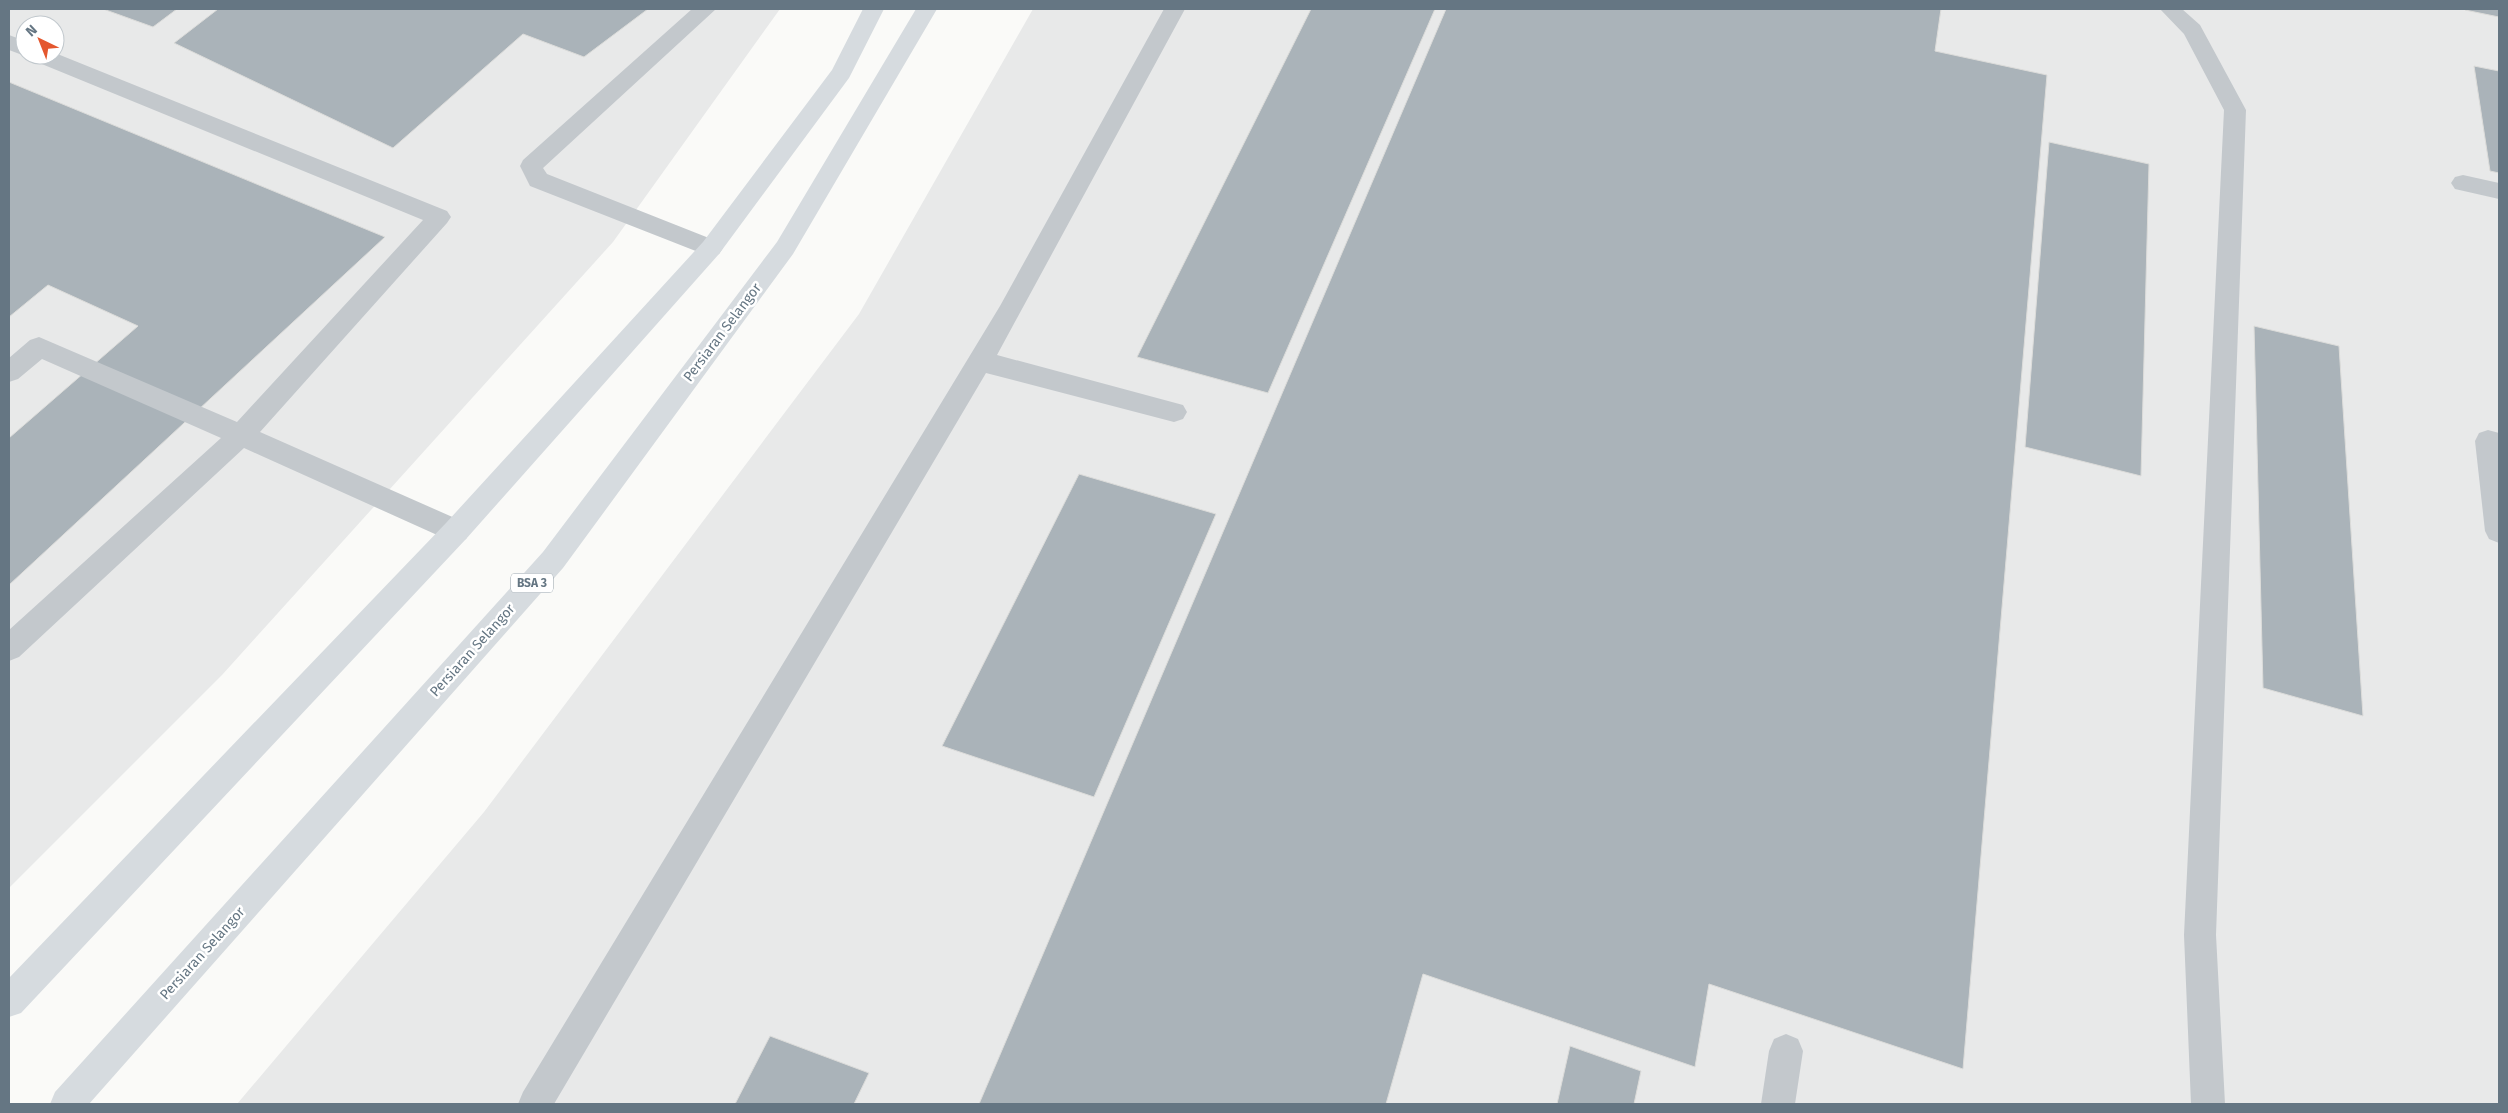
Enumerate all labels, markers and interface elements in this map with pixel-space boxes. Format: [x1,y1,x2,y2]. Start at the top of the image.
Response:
north arrow [15,15,65,65]
text: N [22,21,41,40]
street label: Persiaran Selangor [680,279,765,385]
road number: BSA 3 [511,574,553,592]
street label: Persiaran Selangor [426,600,519,700]
street label: Persiaran Selangor [156,903,249,1003]

